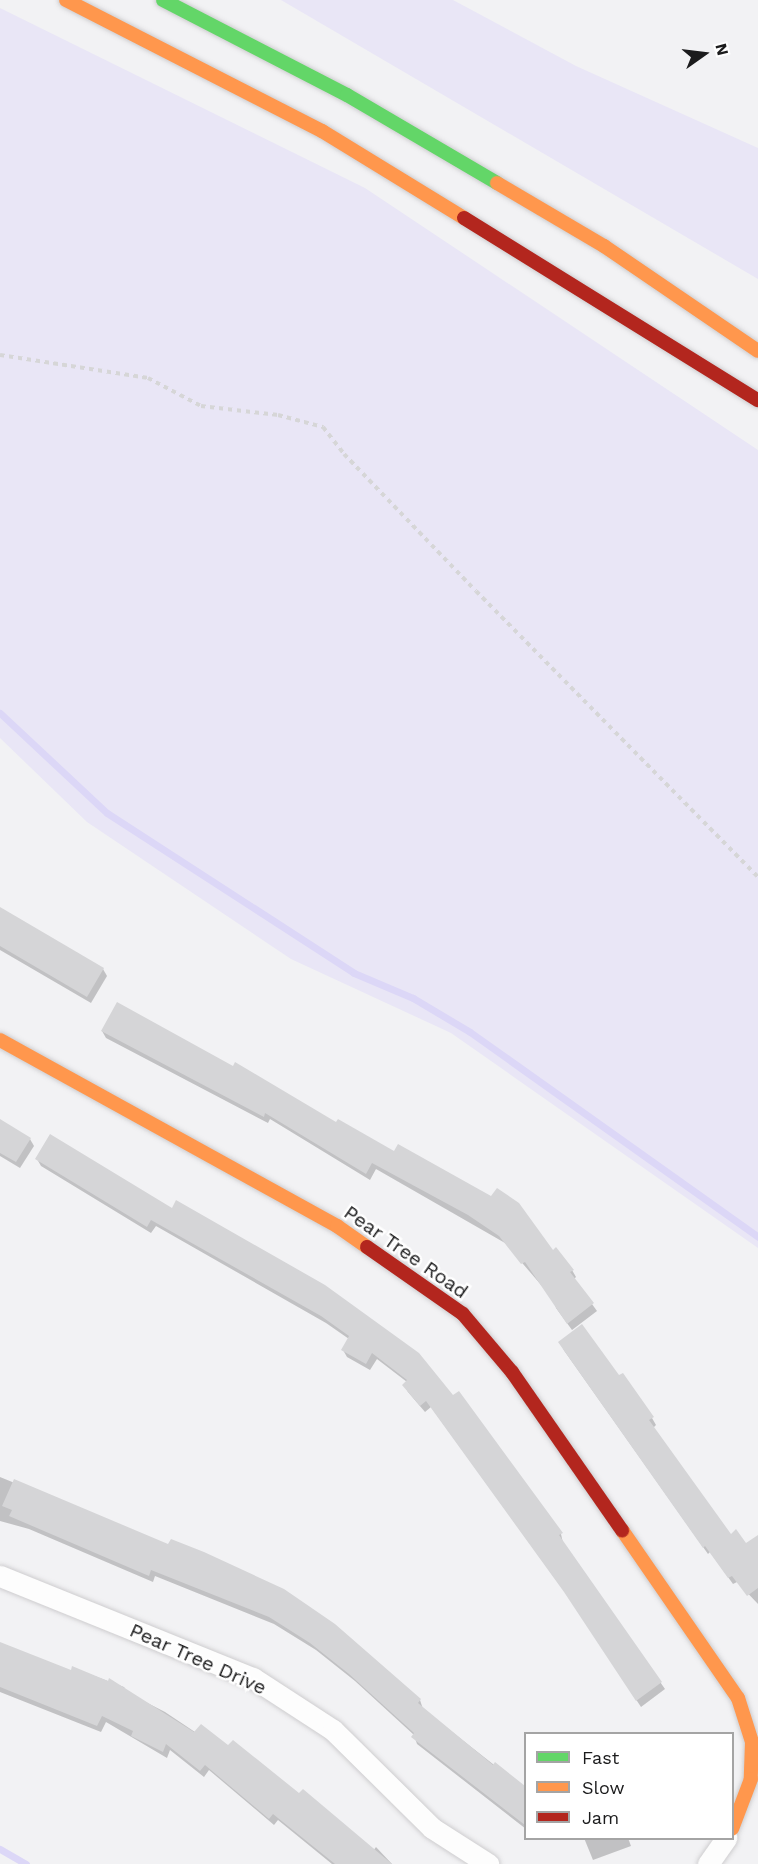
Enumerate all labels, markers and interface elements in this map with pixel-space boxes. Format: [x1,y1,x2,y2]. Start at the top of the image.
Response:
north arrow [674,24,734,84]
text: N [711,41,733,58]
street label: Pear Tree Road [339,1200,473,1304]
street label: Pear Tree Drive [125,1618,271,1700]
legend [524,1732,734,1840]
text: Fast [582,1747,619,1768]
text: Slow [582,1777,625,1798]
text: Jam [582,1807,619,1828]

